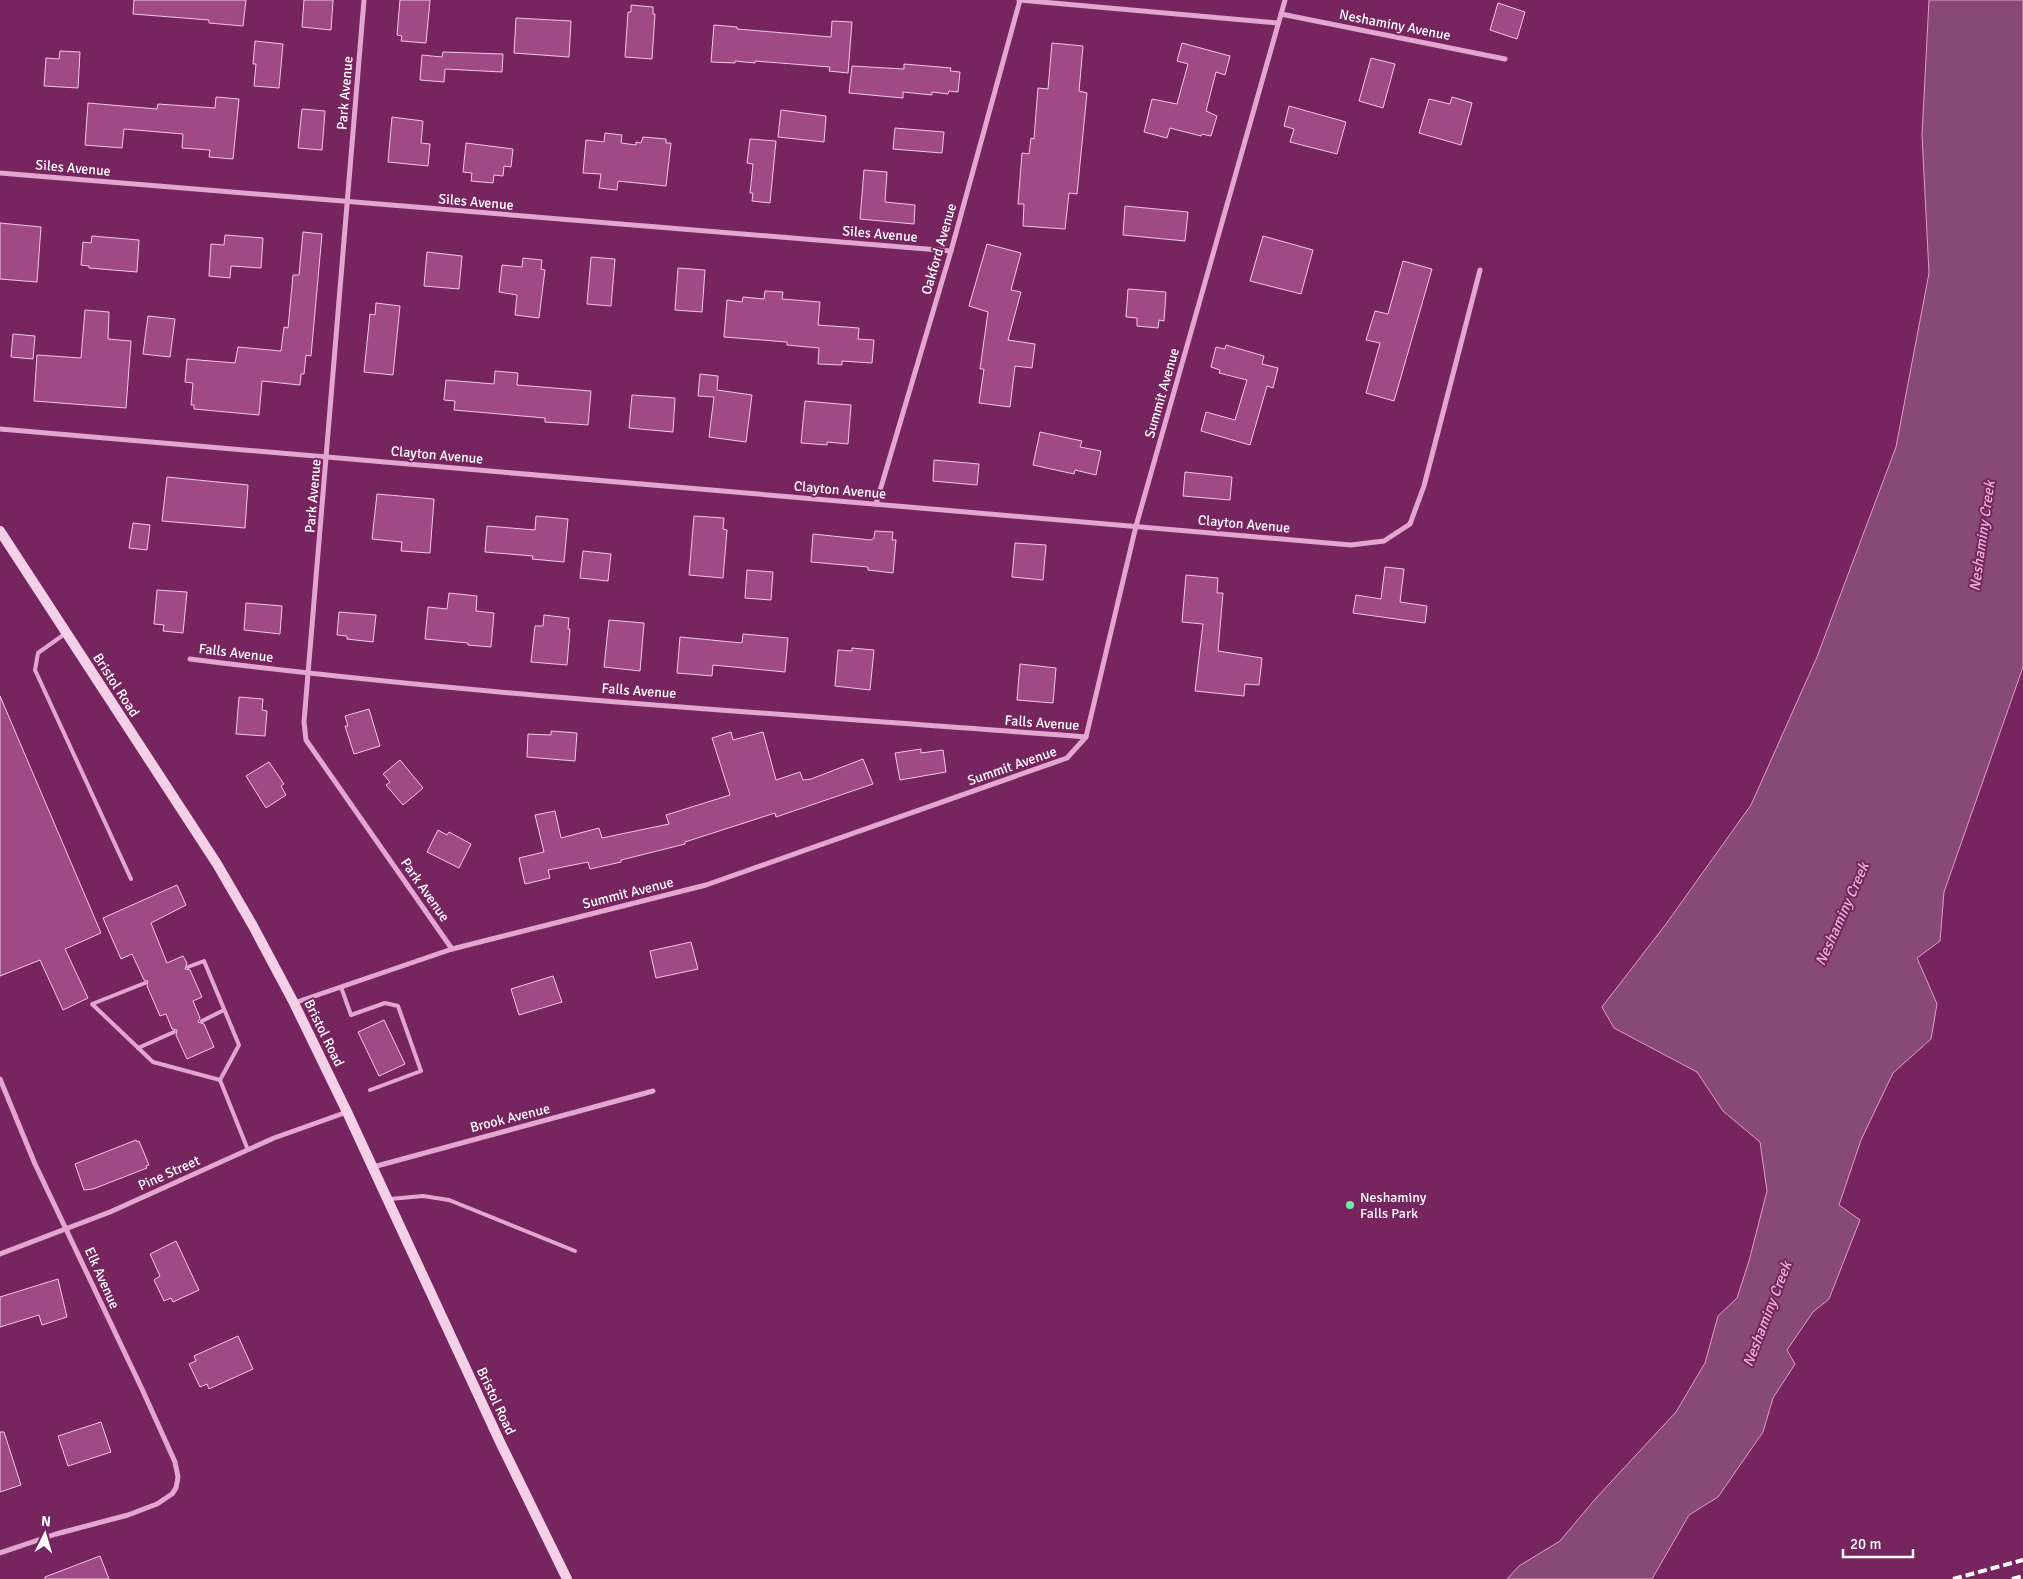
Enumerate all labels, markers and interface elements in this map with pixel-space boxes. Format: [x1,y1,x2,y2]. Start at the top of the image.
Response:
street label: Neshaminy Avenue [1338,6,1452,44]
street label: Park Avenue [333,56,357,130]
street label: Siles Avenue [35,156,111,180]
street label: Siles Avenue [438,190,514,214]
street label: Oakford Avenue [918,201,960,297]
street label: Siles Avenue [842,222,918,246]
street label: Summit Avenue [1141,346,1183,440]
street label: Clayton Avenue [390,442,484,468]
street label: Park Avenue [301,459,325,533]
street label: Clayton Avenue [793,477,887,503]
water label: Neshaminy Creek [1965,478,1999,592]
street label: Clayton Avenue [1197,511,1291,537]
street label: Falls Avenue [198,640,274,666]
street label: Bristol Road [89,650,143,720]
street label: Falls Avenue [601,680,677,702]
street label: Falls Avenue [1004,712,1080,734]
street label: Summit Avenue [965,743,1059,789]
street label: Park Avenue [397,855,453,925]
water label: Neshaminy Creek [1811,858,1873,968]
street label: Summit Avenue [581,873,675,913]
street label: Bristol Road [300,997,348,1069]
street label: Brook Avenue [468,1100,552,1136]
street label: Pine Street [135,1152,203,1194]
place label: Neshaminy Falls Park [1360,1189,1427,1222]
marker: Neshaminy Falls Park [1344,1199,1356,1211]
street label: Elk Avenue [81,1244,123,1312]
water label: Neshaminy Creek [1739,1258,1796,1369]
street label: Bristol Road [473,1364,519,1438]
north arrow [20,1509,70,1559]
text: N [40,1513,52,1530]
scale bar [1843,1526,1913,1558]
text: 20 m [1850,1535,1881,1553]

